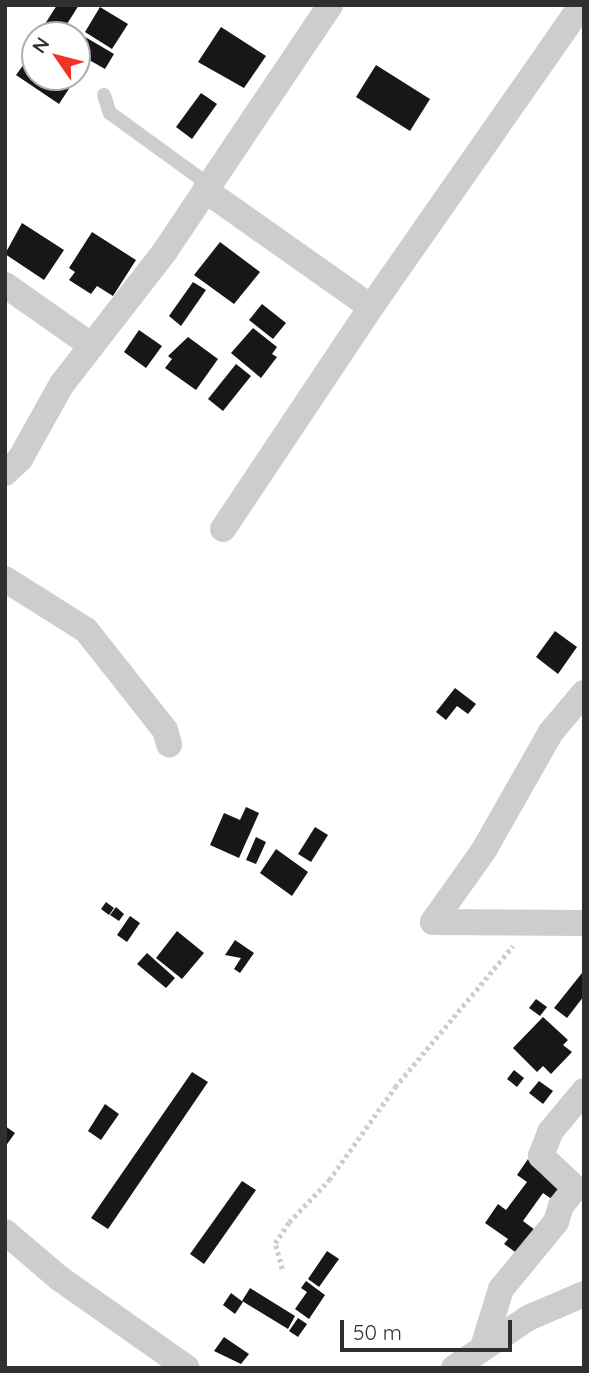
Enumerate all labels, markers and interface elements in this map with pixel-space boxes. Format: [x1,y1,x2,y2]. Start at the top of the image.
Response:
north arrow [21,21,91,91]
text: N [27,32,54,58]
scale bar [344,1306,516,1350]
text: 50 m [353,1319,402,1345]

